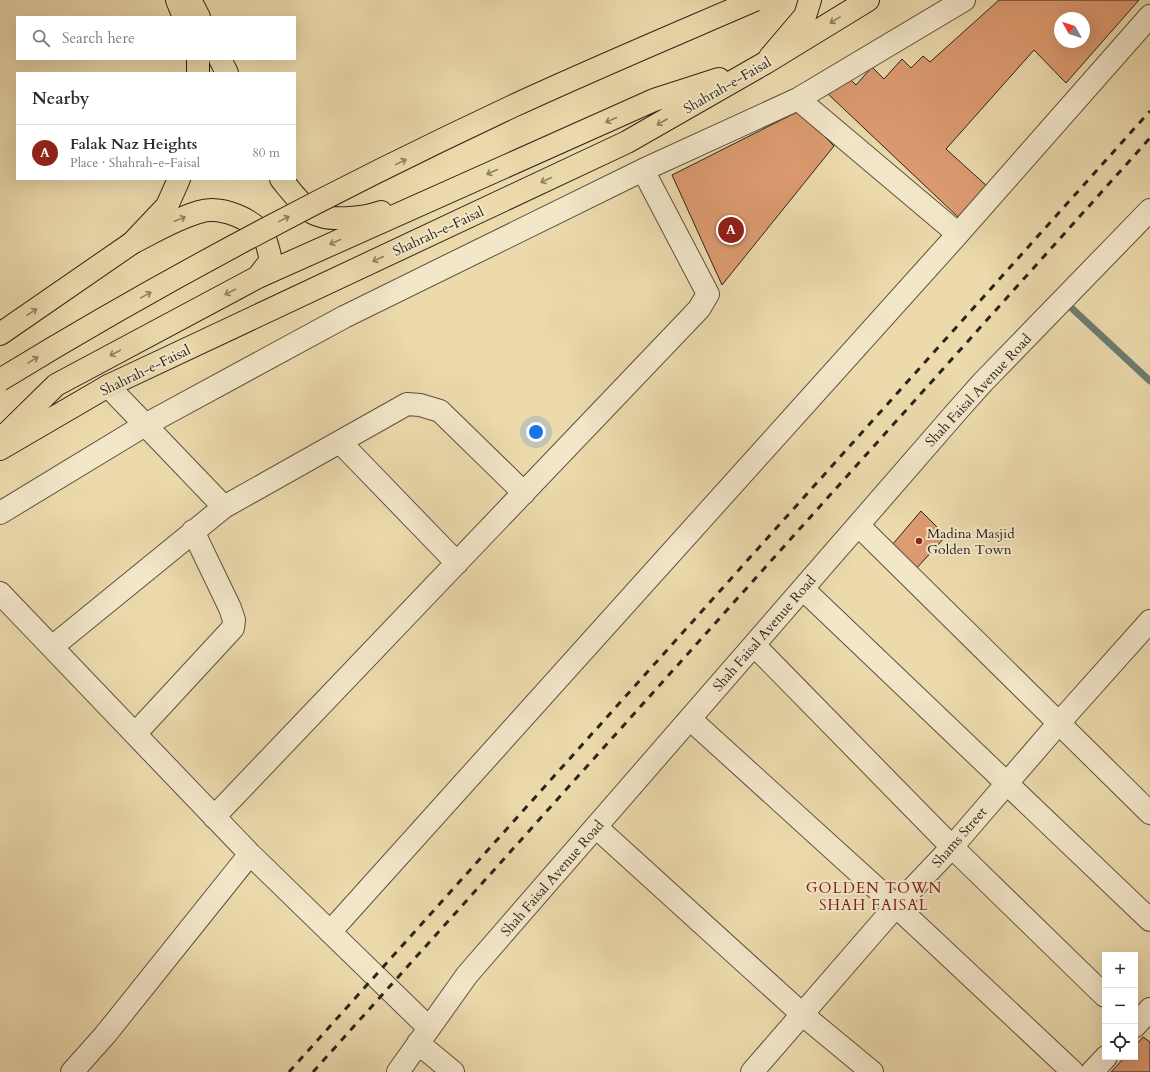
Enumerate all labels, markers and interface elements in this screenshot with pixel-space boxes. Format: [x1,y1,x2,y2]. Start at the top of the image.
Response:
north arrow [1054,12,1090,48]
search box [16,16,296,60]
one-way arrow [829,17,841,25]
icon: search [30,27,52,49]
text: Search here [62,28,135,48]
street label: Shahrah-e-Faisal [680,52,775,118]
text: Nearby [32,87,89,110]
one-way arrow [605,116,617,124]
one-way arrow [657,118,669,126]
text: Falak Naz Heights [70,134,197,154]
text: A [40,144,50,162]
text: 80 m [252,144,280,162]
text: Place · Shahrah-e-Faisal [70,154,200,172]
one-way arrow [395,158,407,165]
one-way arrow [486,169,498,177]
one-way arrow [541,177,553,184]
street label: Shahrah-e-Faisal [390,202,487,261]
one-way arrow [173,215,185,223]
one-way arrow [278,215,290,222]
pin: A [718,215,744,245]
one-way arrow [329,239,341,247]
one-way arrow [372,256,384,263]
one-way arrow [224,288,236,296]
one-way arrow [140,291,152,298]
one-way arrow [26,308,37,316]
street label: Shah Faisal Avenue Road [921,329,1036,451]
street label: Shahrah-e-Faisal [97,340,194,401]
one-way arrow [109,350,121,358]
one-way arrow [27,356,38,364]
your location [526,422,546,442]
place label: Madina Masjid Golden Town [927,524,1015,559]
marker: Madina Masjid Golden Town [914,536,924,546]
street label: Shah Faisal Avenue Road [709,571,820,695]
street label: Shams Street [928,802,991,872]
street label: Shah Faisal Avenue Road [497,816,608,940]
district label: GOLDEN TOWN SHAH FAISAL [806,878,942,915]
map controls [1102,952,1138,1060]
button: + [1102,952,1138,988]
button: − [1102,988,1138,1024]
button: locate [1102,1024,1138,1060]

